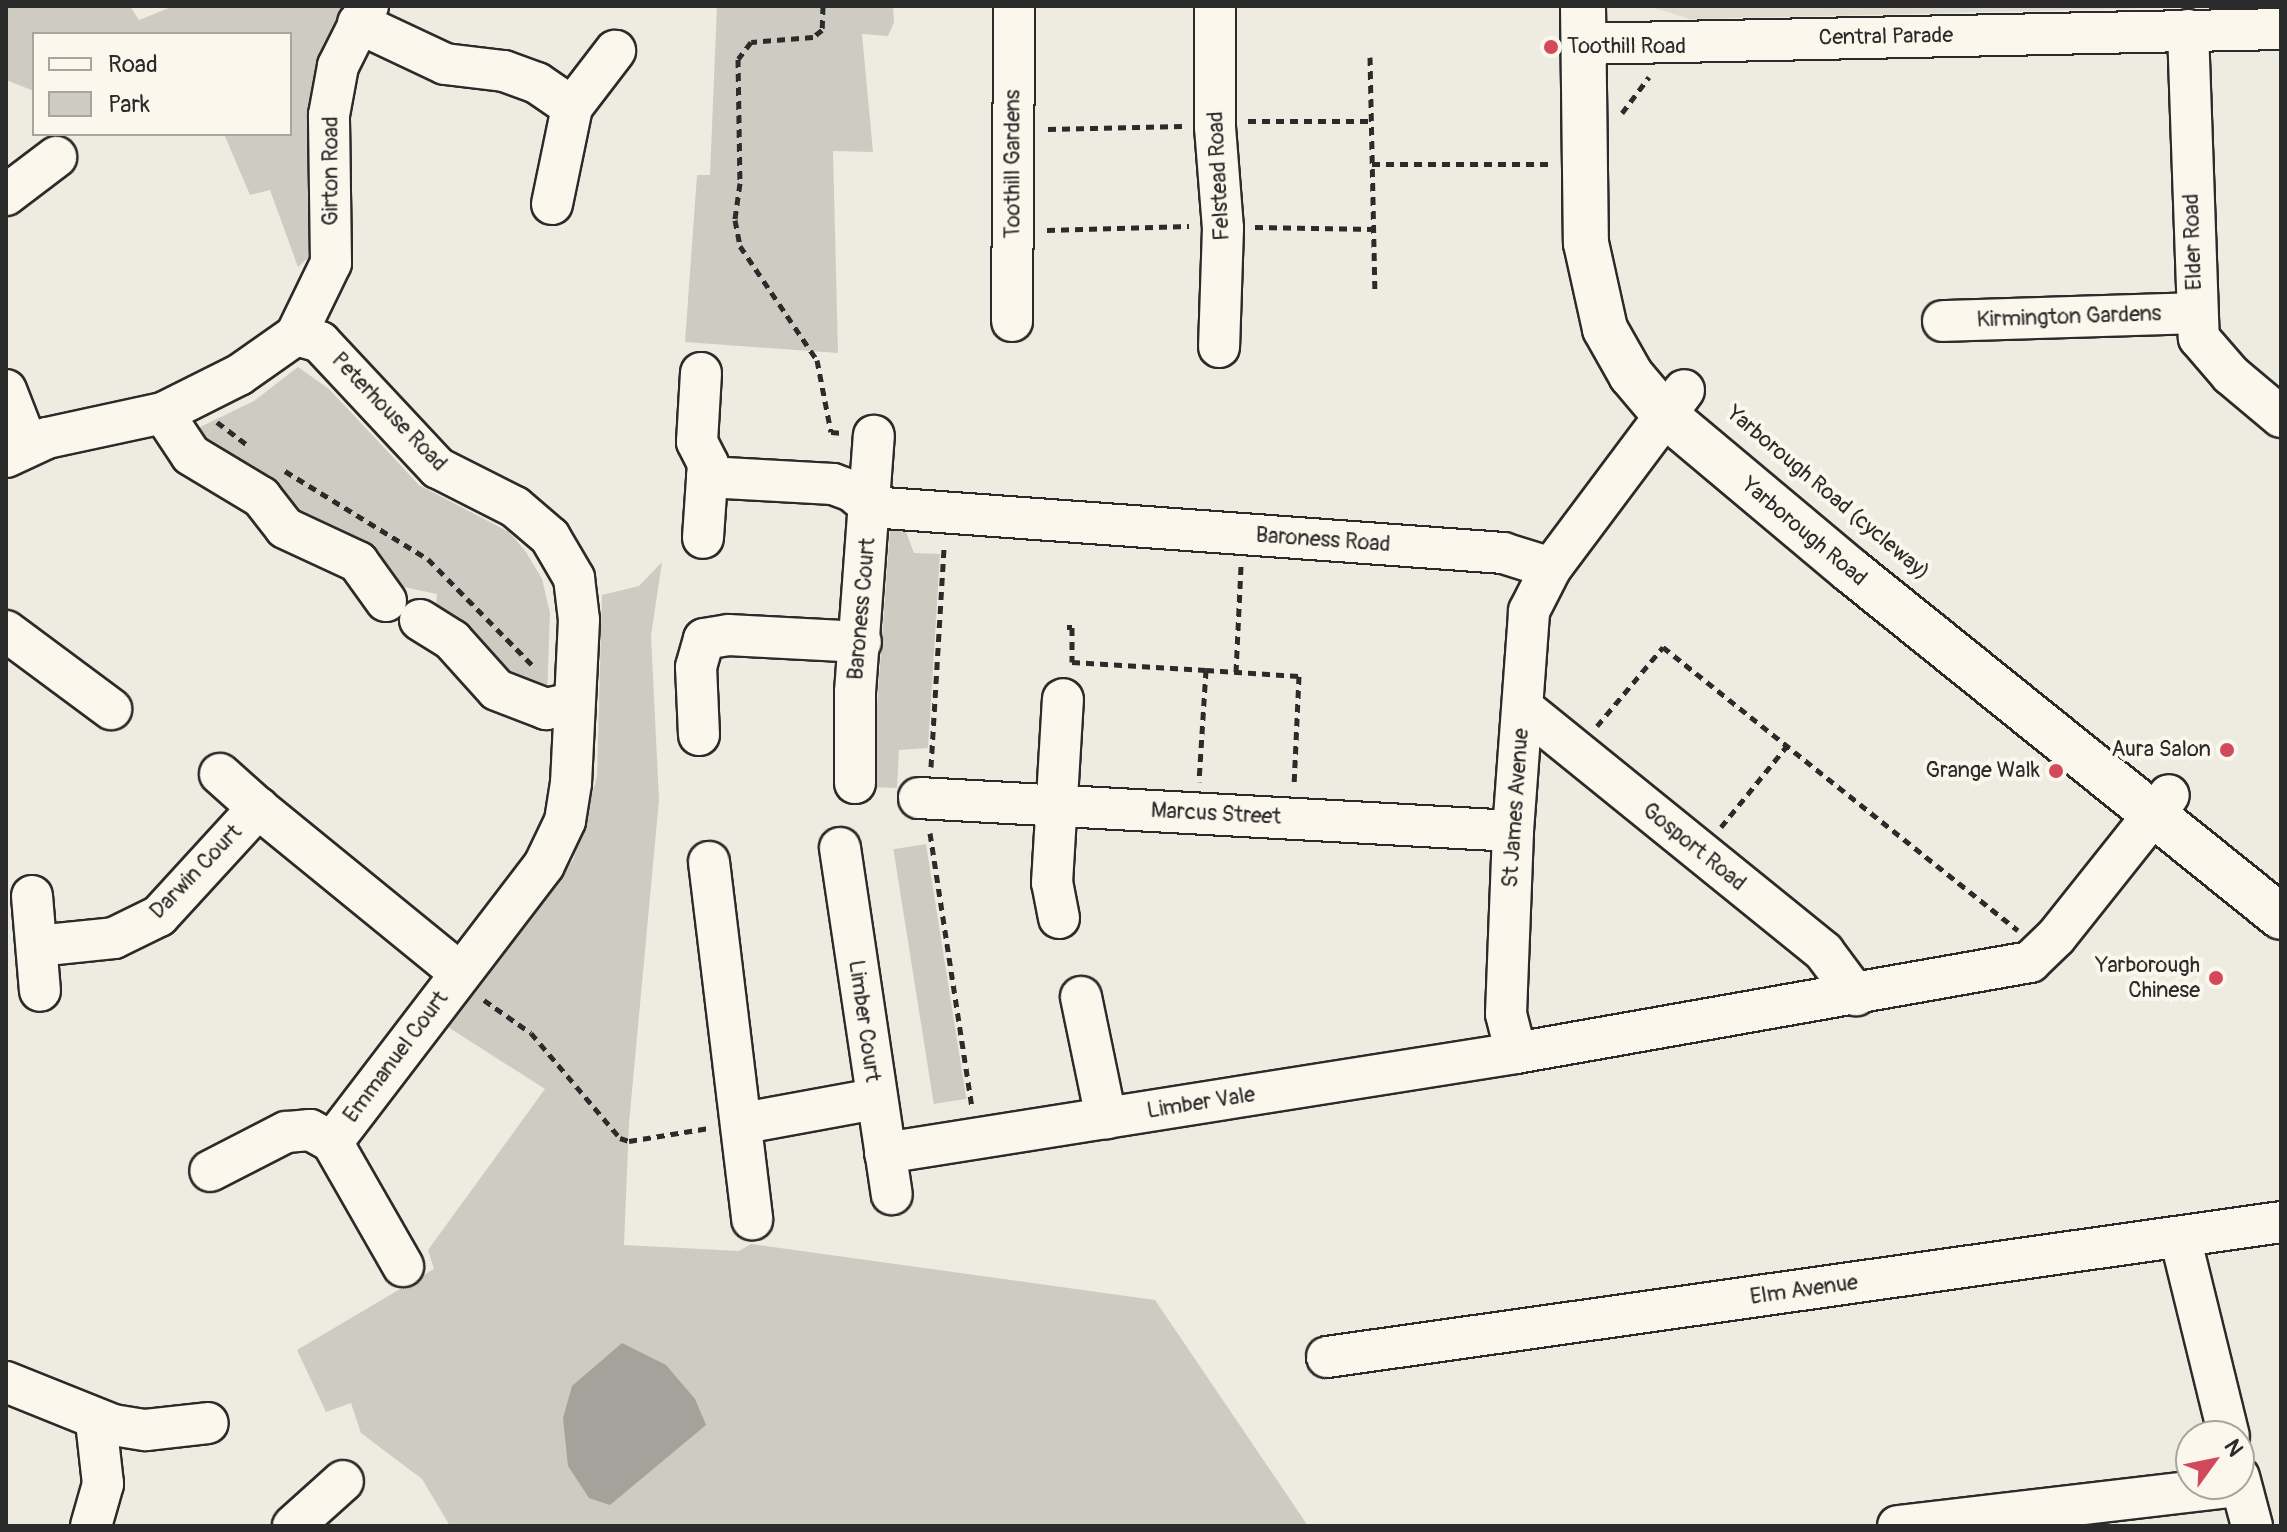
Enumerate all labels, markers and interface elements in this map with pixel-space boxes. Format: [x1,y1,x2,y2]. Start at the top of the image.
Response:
street label: Central Parade [1818,23,1954,51]
legend [32,32,292,136]
place label: Toothill Road [1567,34,1686,60]
marker: Toothill Road [1542,38,1560,56]
text: Road [108,50,158,79]
text: Park [108,90,150,119]
street label: Toothill Gardens [1000,90,1026,238]
street label: Felstead Road [1202,111,1236,241]
street label: Girton Road [318,116,344,226]
street label: Elder Road [2178,193,2208,291]
street label: Kirmington Gardens [1976,301,2162,333]
street label: Peterhouse Road [326,347,452,477]
street label: Yarborough Road (cycleway) [1721,400,1935,586]
street label: Yarborough Road [1736,472,1872,592]
street label: Baroness Road [1255,522,1391,558]
street label: Baroness Court [843,537,881,681]
street label: St James Avenue [1497,727,1535,889]
place label: Aura Salon [2111,737,2211,763]
marker: Aura Salon [2218,741,2236,759]
place label: Grange Walk [1925,758,2040,784]
marker: Grange Walk [2047,762,2065,780]
street label: Marcus Street [1150,797,1282,831]
street label: Gosport Road [1637,797,1751,897]
street label: Darwin Court [145,819,247,925]
place label: Yarborough Chinese [2096,952,2200,1004]
street label: Limber Court [842,958,886,1084]
marker: Yarborough Chinese [2207,969,2225,987]
street label: Emmanuel Court [338,986,454,1128]
street label: Limber Vale [1145,1081,1257,1125]
street label: Elm Avenue [1748,1269,1860,1311]
north arrow [2175,1420,2255,1500]
text: N [2218,1434,2249,1462]

